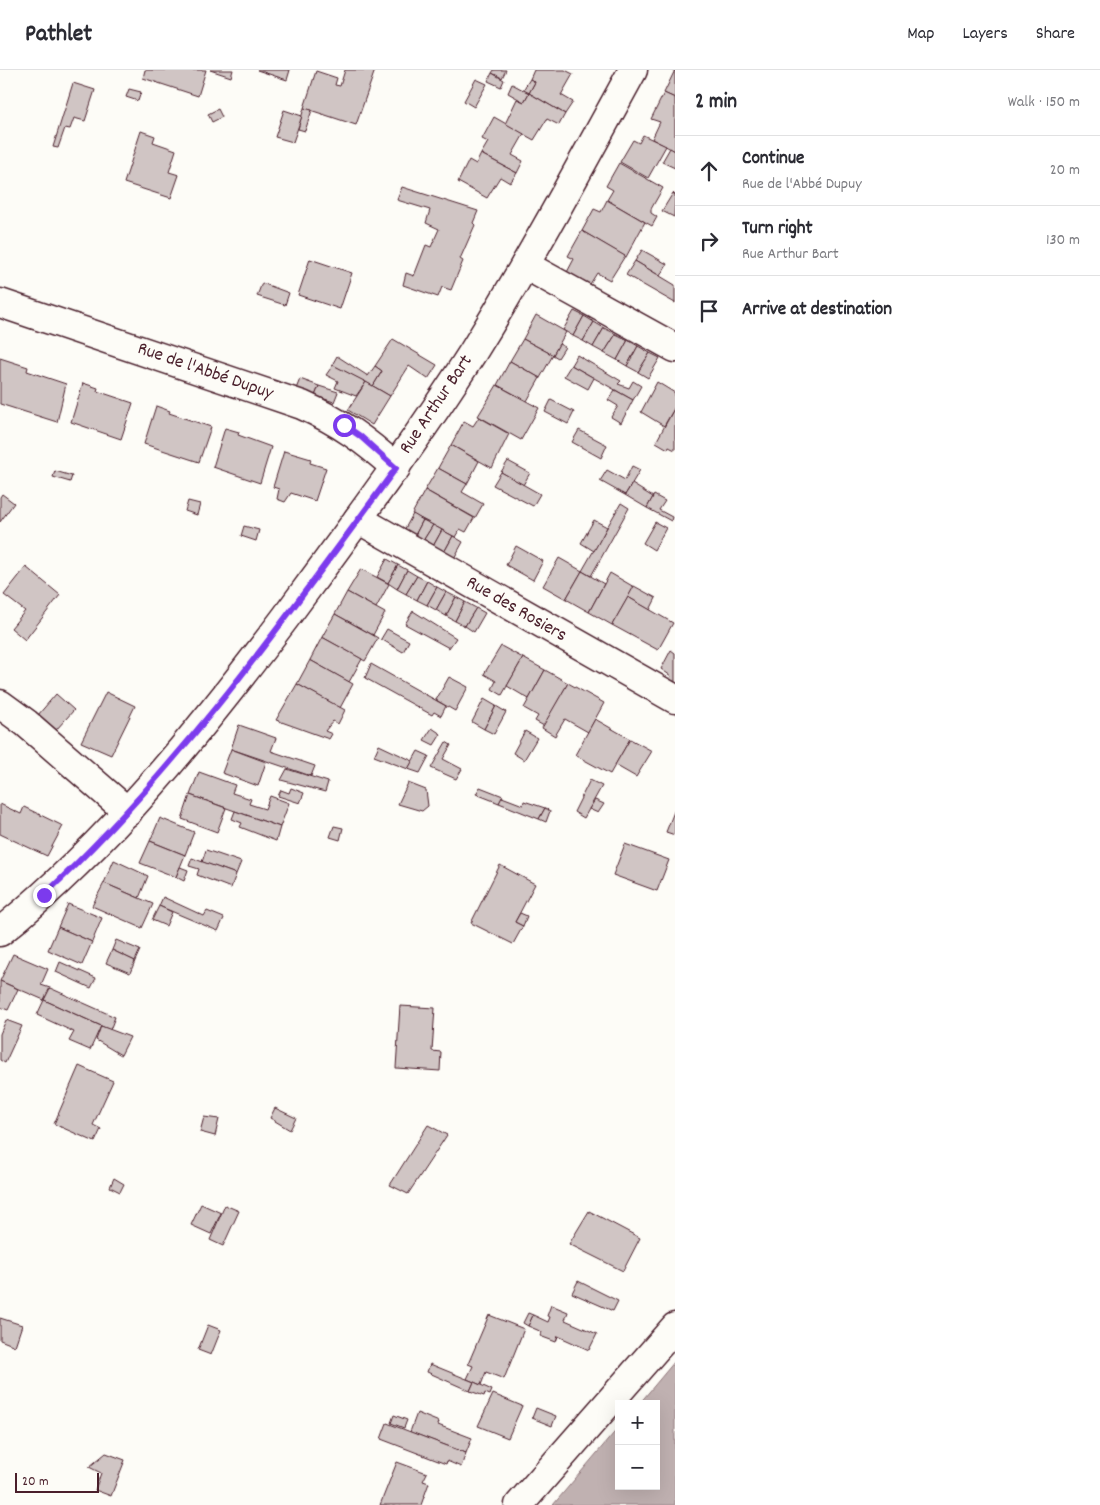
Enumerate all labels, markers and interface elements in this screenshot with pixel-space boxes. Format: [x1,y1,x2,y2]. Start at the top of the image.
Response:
text: Pathlet [25,18,92,52]
text: Map [907,22,934,47]
text: Layers [962,22,1008,47]
text: Share [1036,22,1075,47]
text: 2 min [695,88,737,118]
text: Walk · 150 m [1008,91,1080,114]
text: Continue [742,146,804,173]
icon: ahead [695,157,723,185]
text: 20 m [1050,159,1080,182]
text: Rue de l'Abbé Dupuy [742,173,862,196]
text: Turn right [742,216,813,243]
icon: right [695,227,723,255]
text: 130 m [1046,229,1080,252]
text: Rue Arthur Bart [742,243,839,266]
icon: arrive [695,297,723,325]
text: Arrive at destination [742,297,892,324]
street label: Rue de l'Abbé Dupuy [133,336,277,408]
street label: Rue Arthur Bart [394,350,480,460]
route start [333,414,356,437]
street label: Rue des Rosiers [461,570,571,650]
route end [33,884,56,907]
map controls [615,1400,660,1490]
button: + [615,1400,660,1445]
button: − [615,1445,660,1490]
scale bar [15,1470,99,1493]
text: 20 m [22,1472,49,1492]

